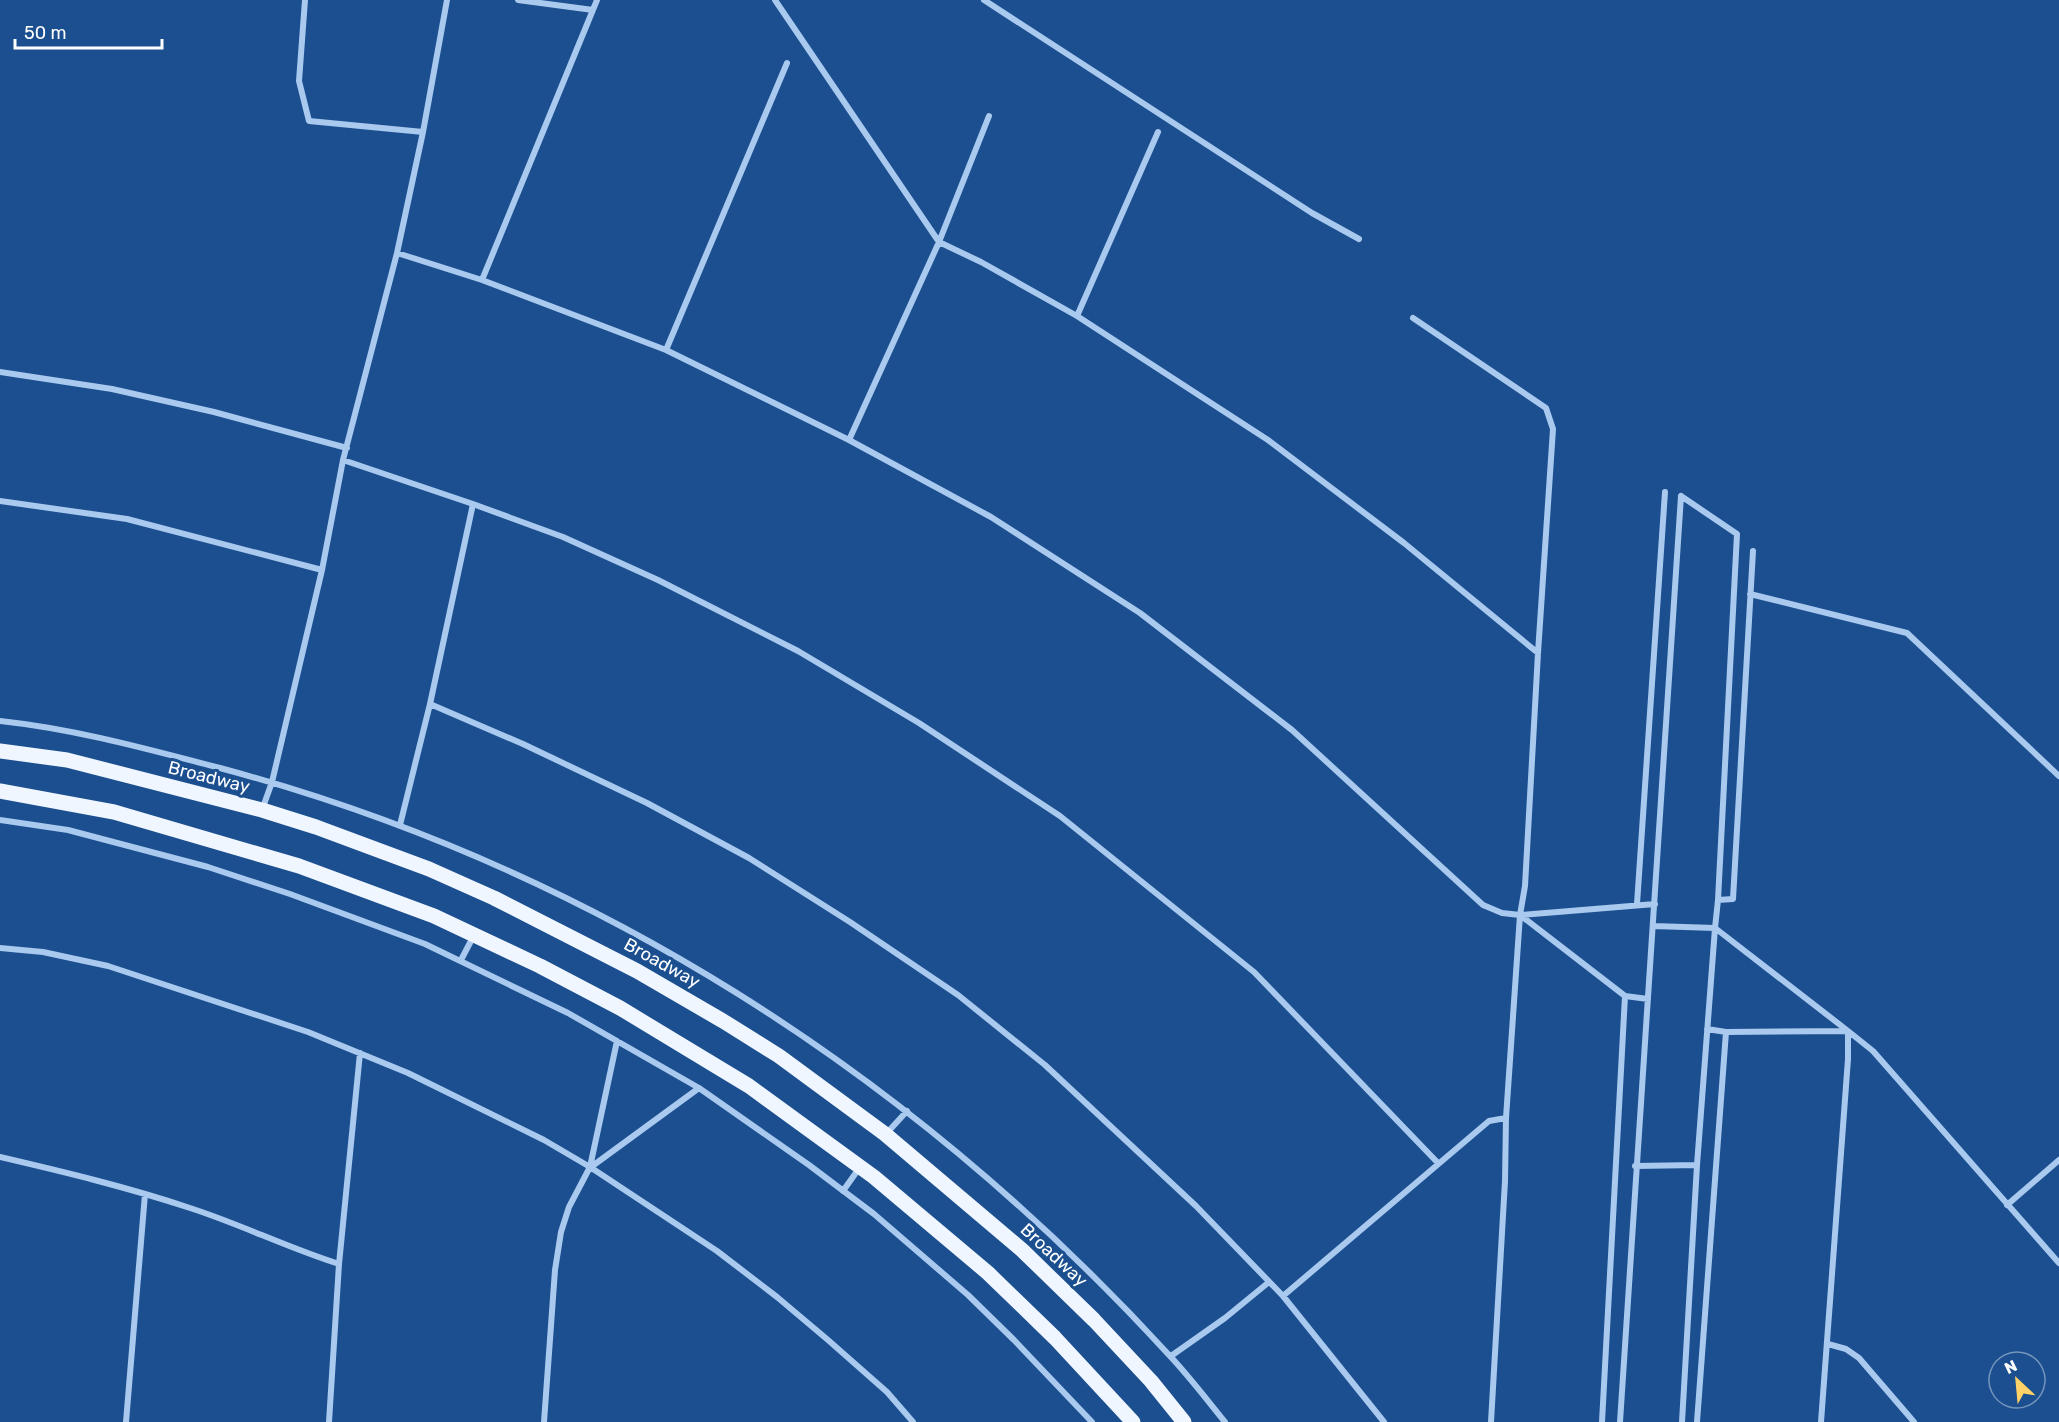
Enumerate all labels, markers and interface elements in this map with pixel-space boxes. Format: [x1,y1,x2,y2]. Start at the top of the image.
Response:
scale bar [15,12,162,50]
text: 50 m [24,22,67,44]
street label: Broadway [166,756,252,798]
street label: Broadway [620,933,704,993]
street label: Broadway [1016,1218,1092,1292]
north arrow [1987,1350,2047,1410]
text: N [2001,1356,2020,1378]

